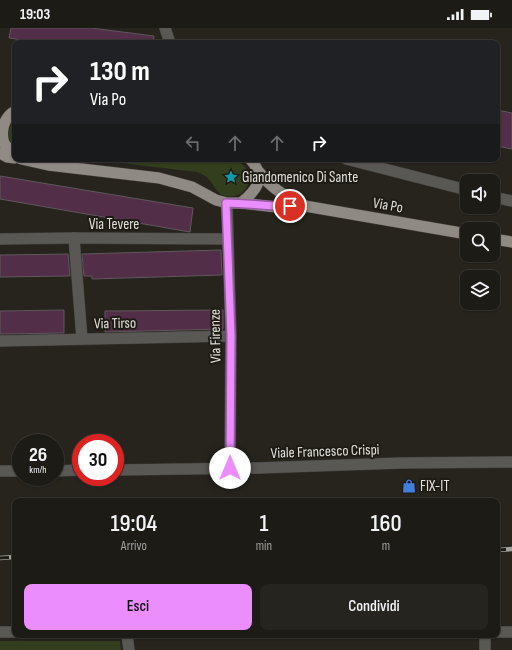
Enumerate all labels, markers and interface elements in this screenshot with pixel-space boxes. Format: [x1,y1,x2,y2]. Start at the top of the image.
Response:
text: 19:03 [20,5,50,24]
text: 130 m [90,55,150,88]
icon: right [24,56,76,108]
text: Via Po [90,89,126,110]
icon: left [182,132,204,154]
icon: ahead [224,132,246,154]
icon: ahead [266,132,288,154]
icon: right [308,132,330,154]
place label: Giandomenico Di Sante [242,168,358,187]
place icon: Giandomenico Di Sante [223,169,239,185]
map controls [460,174,500,310]
button: sound [460,174,500,214]
pin [273,189,307,223]
street label: Via Po [371,194,404,217]
icon: arrive [279,195,301,217]
street label: Via Tevere [89,215,139,234]
button: search [460,222,500,262]
button: layers [460,270,500,310]
street label: Via Firenze [206,309,225,363]
street label: Via Tirso [94,314,136,333]
speed limit sign: 30 [72,434,124,486]
street label: Viale Francesco Crispi [270,440,380,463]
text: 26 [29,443,47,467]
position arrow [209,447,251,489]
text: km/h [29,464,47,476]
place label: FIX-IT [420,477,450,496]
shop icon: FIX-IT [401,478,417,494]
text: 19:04 [110,509,157,538]
text: 1 [259,509,268,538]
text: 160 [370,509,402,538]
text: Arrivo [121,538,147,554]
text: min [256,538,272,554]
text: m [382,538,390,554]
button: Esci [24,584,252,630]
button: Condividi [260,584,488,630]

